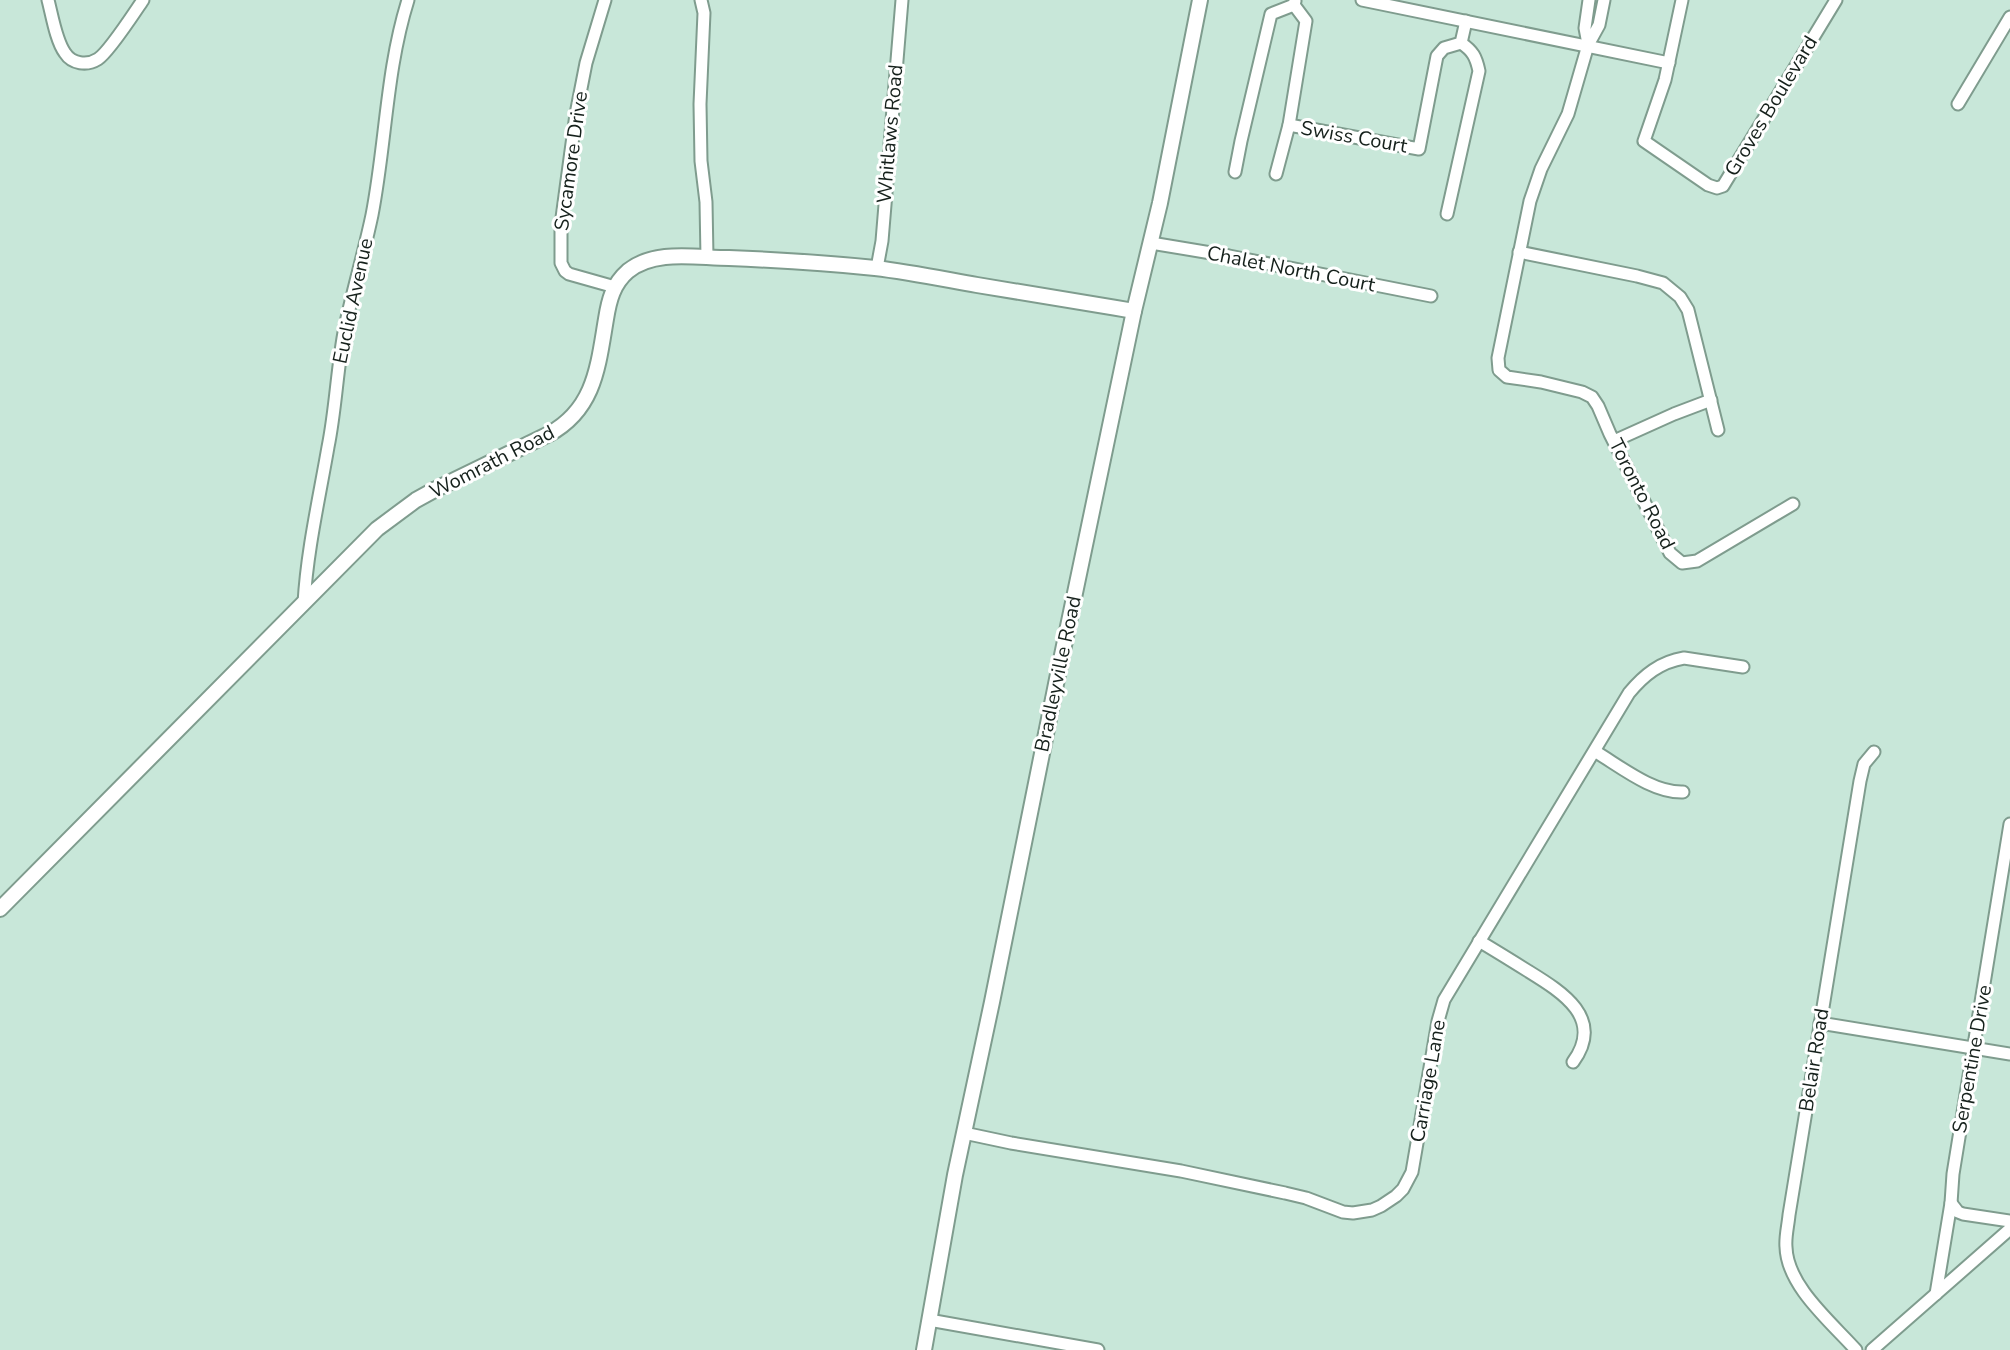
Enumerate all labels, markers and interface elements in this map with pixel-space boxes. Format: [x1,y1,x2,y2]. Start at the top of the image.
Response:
street label: Groves Boulevard [1718,31,1824,181]
street label: Whitlaws Road [870,63,910,205]
street label: Sycamore Drive [548,90,594,232]
street label: Swiss Court [1299,114,1410,160]
street label: Euclid Avenue [327,236,379,366]
street label: Chalet North Court [1205,239,1378,299]
street label: Womrath Road [425,419,559,505]
street label: Toronto Road [1603,434,1681,554]
street label: Bradleyville Road [1028,594,1088,754]
street label: Serpentine Drive [1946,983,1998,1135]
street label: Belair Road [1793,1006,1835,1114]
street label: Carriage Lane [1404,1017,1452,1145]

